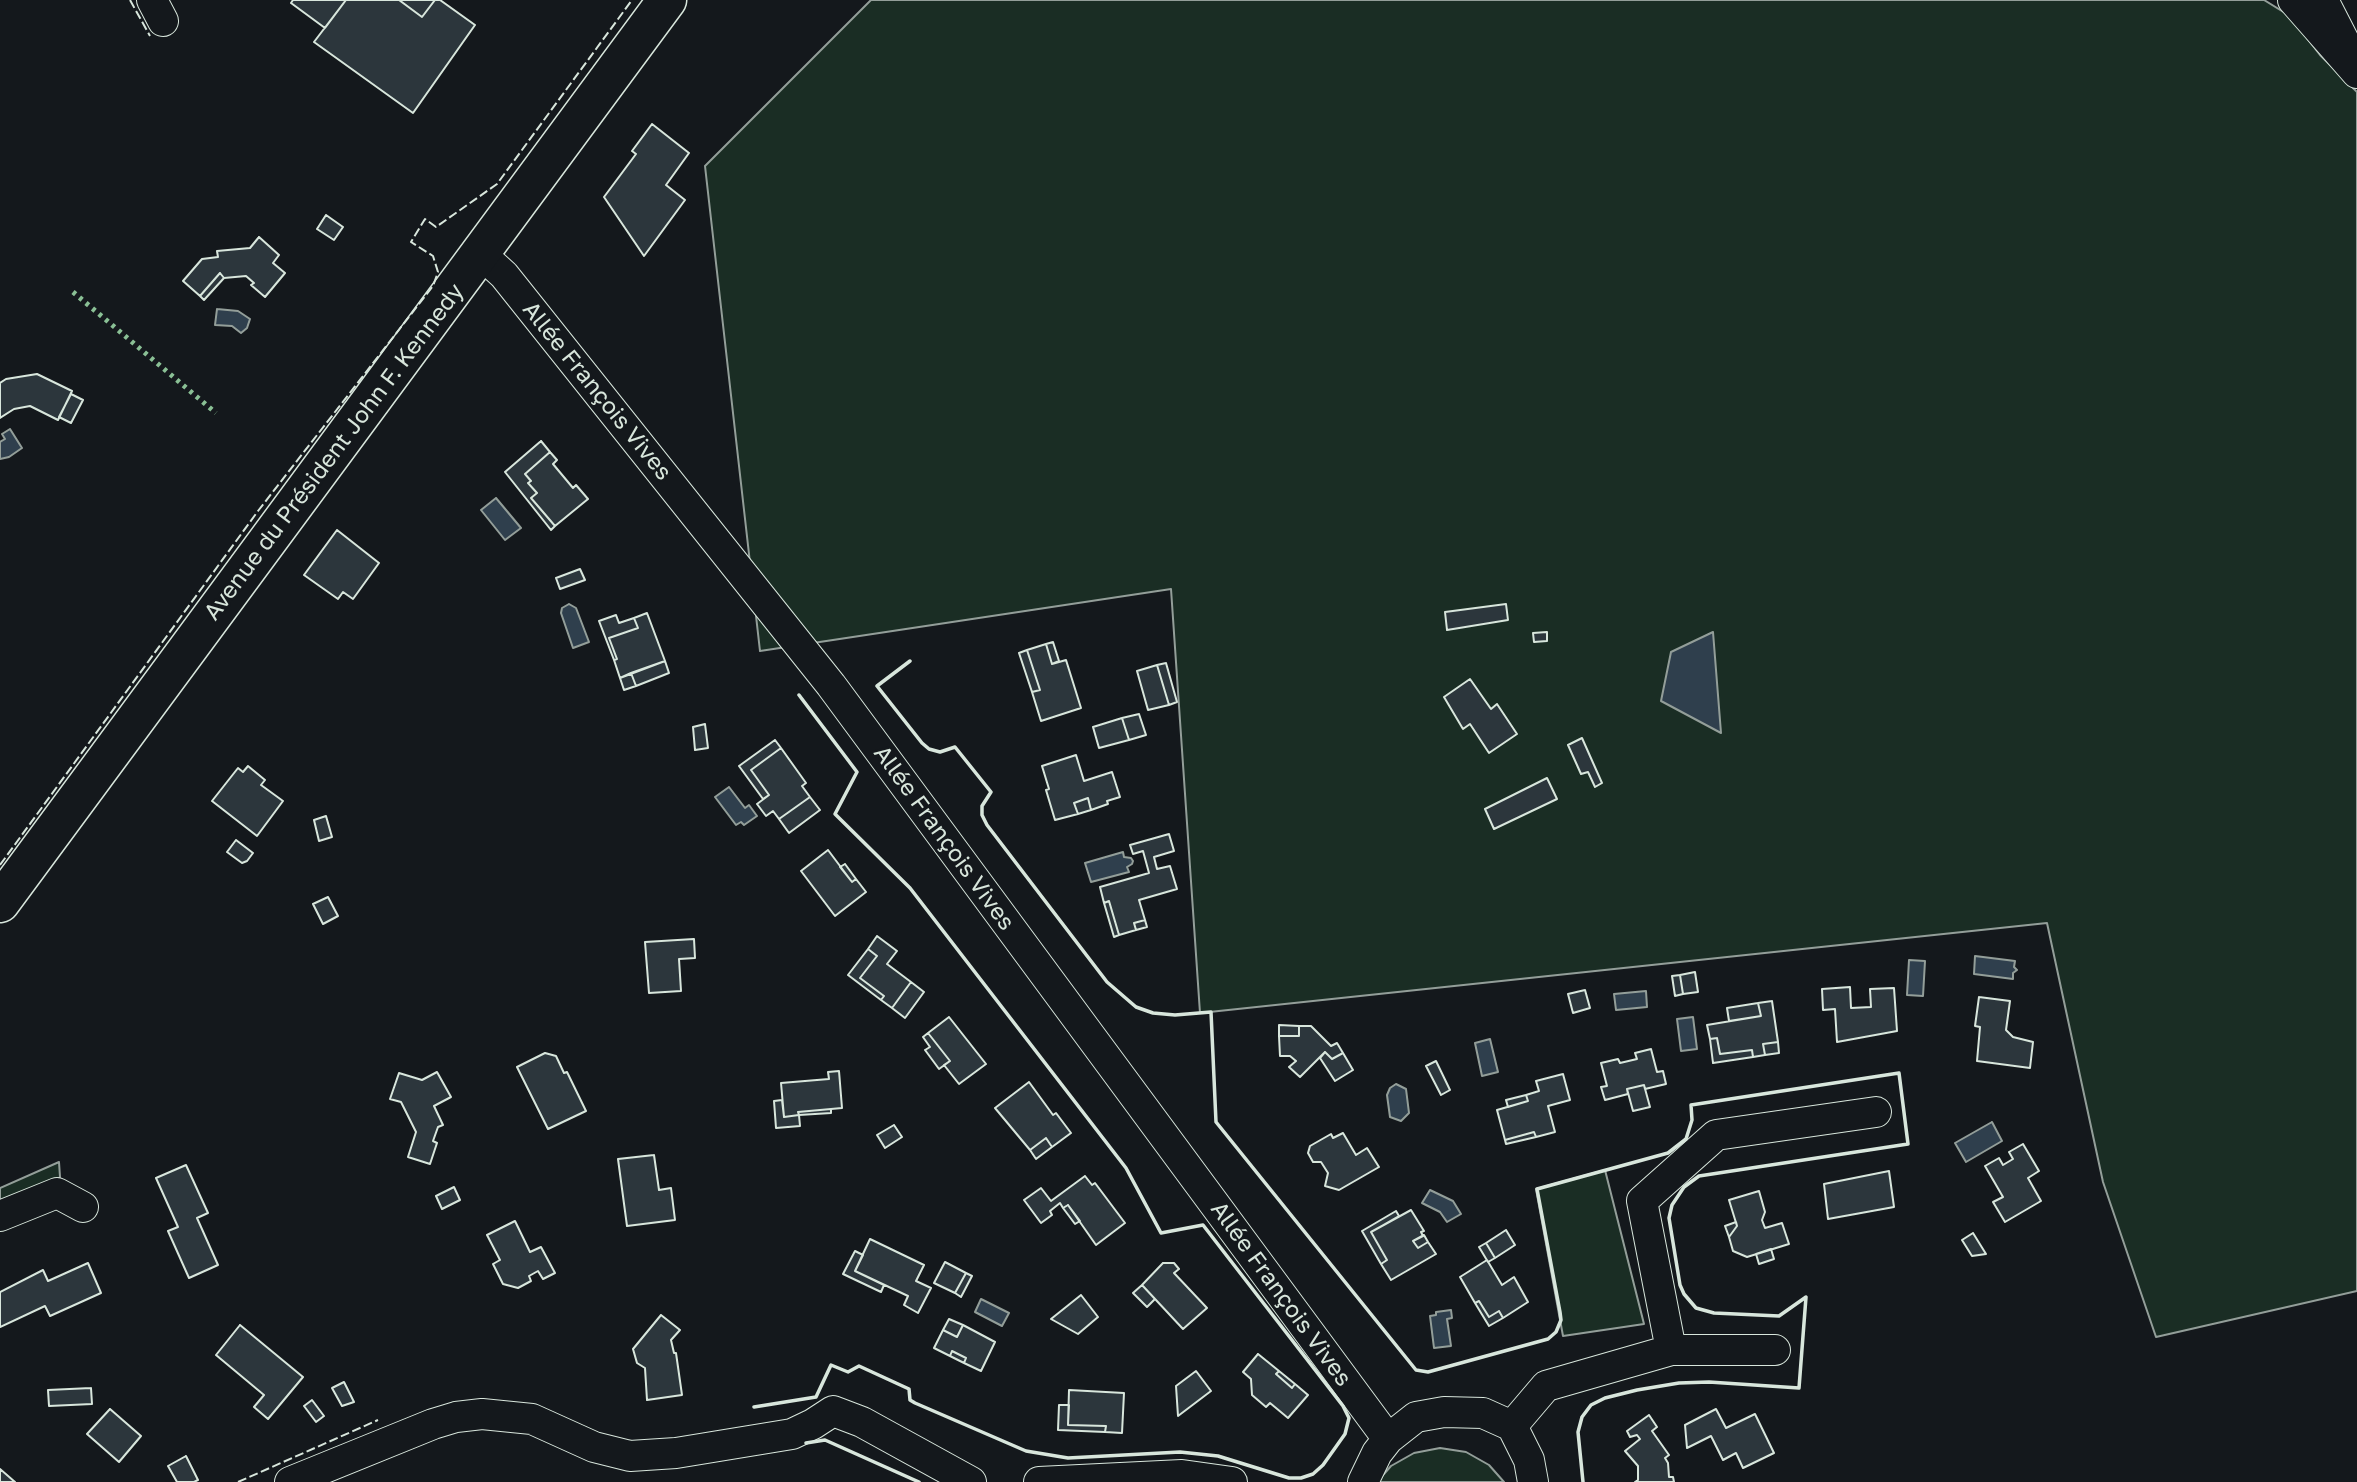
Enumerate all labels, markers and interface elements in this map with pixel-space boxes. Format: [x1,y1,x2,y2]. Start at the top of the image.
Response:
street label: Avenue du Président John F. Kennedy [198,278,470,626]
street label: Allée François Vives [517,296,677,486]
street label: Allée François Vives [868,740,1020,936]
street label: Allée François Vives [1205,1196,1357,1392]

